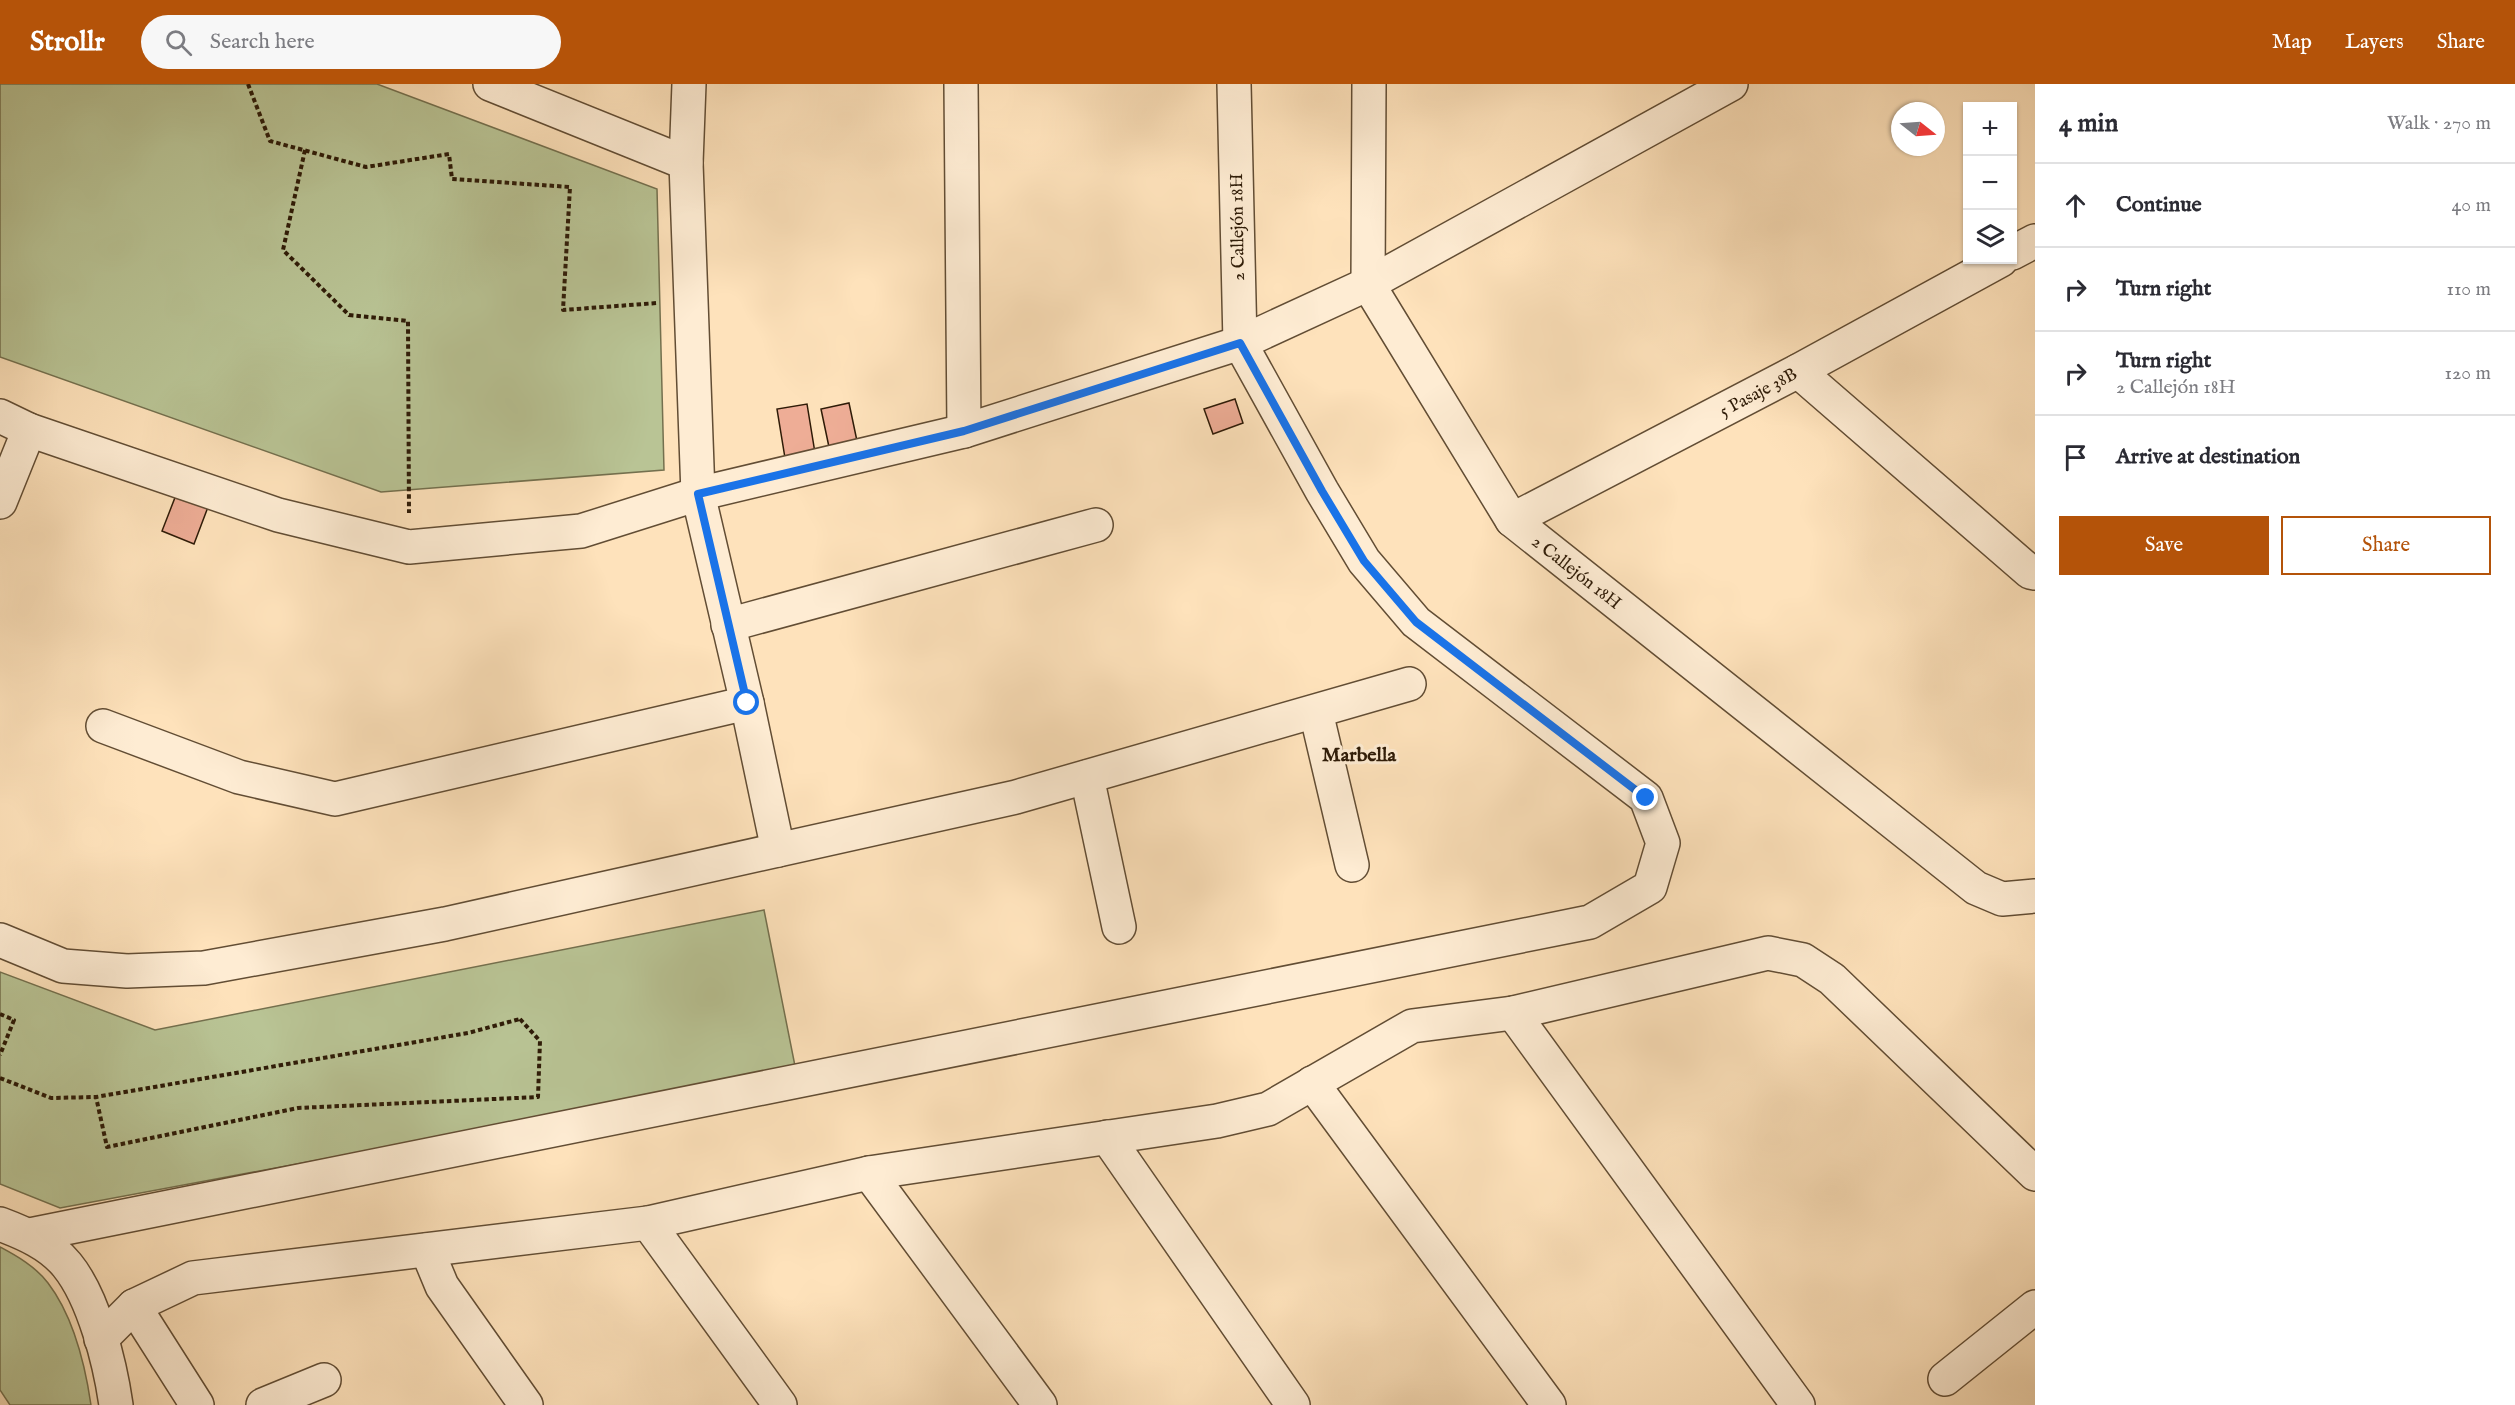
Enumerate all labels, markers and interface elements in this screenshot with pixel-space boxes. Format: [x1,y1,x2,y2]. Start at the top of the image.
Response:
search box [141,15,561,69]
text: Strollr [30,25,105,60]
icon: search [162,26,195,59]
text: Search here [210,28,315,56]
text: Map [2272,29,2312,56]
text: Layers [2345,29,2404,56]
text: Share [2437,29,2485,56]
north arrow [1891,102,1945,156]
map controls [1963,102,2017,264]
button: + [1963,102,2017,156]
text: 4 min [2059,107,2118,140]
text: Walk · 270 m [2387,111,2491,136]
button: − [1963,156,2017,210]
street label: 2 Callejón 18H [1226,173,1251,281]
icon: ahead [2059,189,2092,222]
text: Continue [2116,191,2202,219]
text: 40 m [2452,193,2491,218]
button: layers [1963,210,2017,264]
icon: right [2059,273,2092,306]
text: Turn right [2116,275,2211,303]
text: 110 m [2447,277,2491,302]
text: Turn right [2116,347,2211,375]
icon: right [2059,357,2092,390]
text: 120 m [2445,361,2491,386]
street label: 5 Pasaje 38B [1716,363,1802,423]
text: 2 Callejón 18H [2116,375,2236,400]
icon: arrive [2059,441,2092,474]
text: Arrive at destination [2116,443,2300,471]
button: Save [2059,516,2269,575]
button: Share [2281,516,2491,575]
street label: 2 Callejón 18H [1527,531,1626,615]
route start [733,689,759,715]
district label: Marbella [1322,743,1396,768]
route end [1632,784,1658,810]

